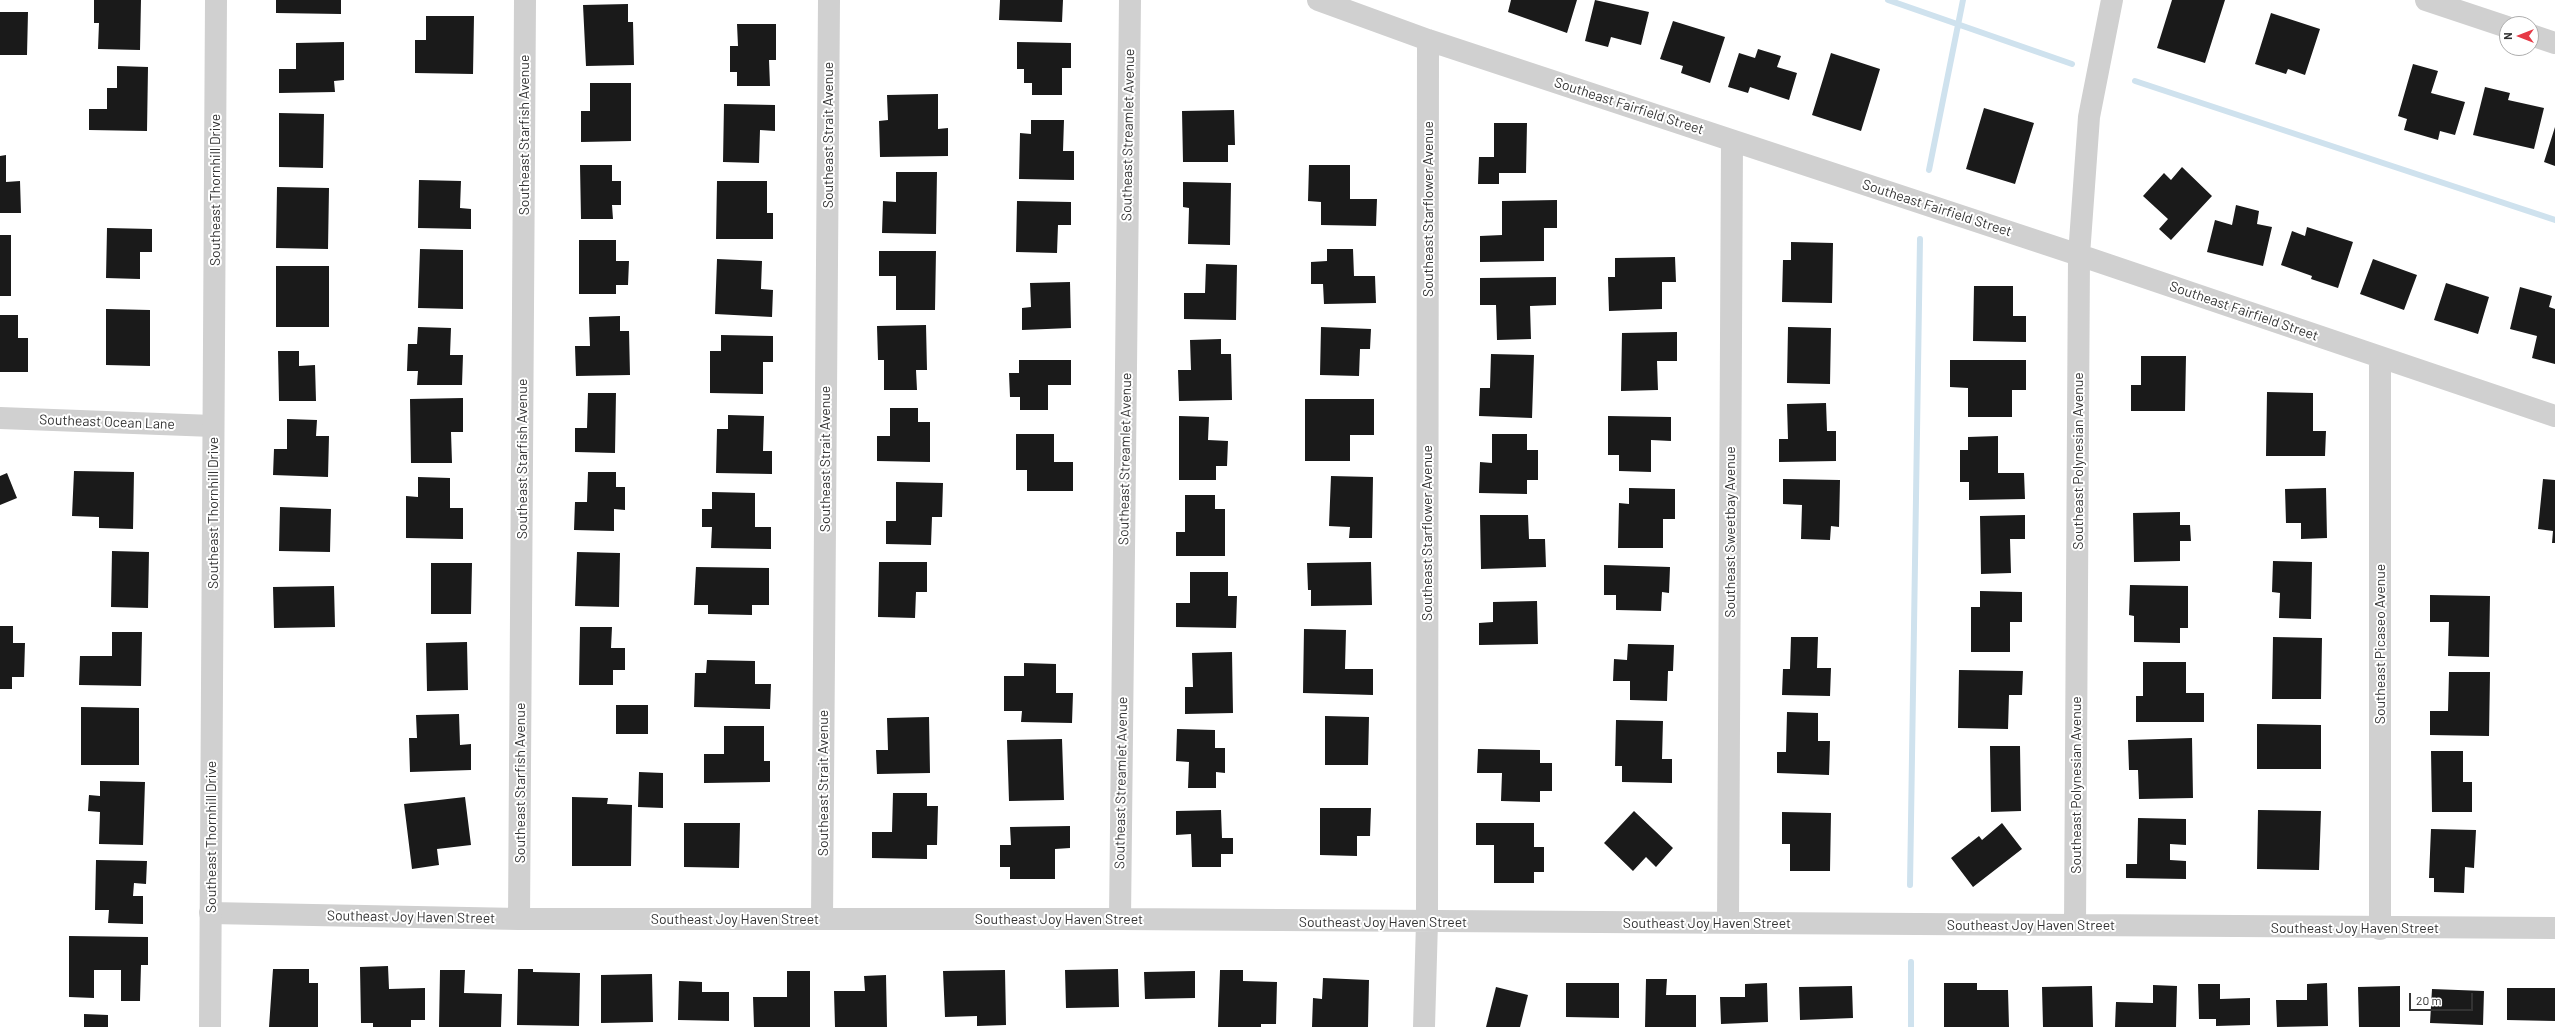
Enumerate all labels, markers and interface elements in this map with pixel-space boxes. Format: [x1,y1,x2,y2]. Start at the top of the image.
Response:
north arrow [2499,16,2539,56]
text: N [2501,32,2514,40]
street label: Southeast Streamlet Avenue [1118,49,1138,221]
street label: Southeast Starfish Avenue [516,55,532,215]
street label: Southeast Strait Avenue [820,62,836,208]
street label: Southeast Fairfield Street [1552,74,1706,138]
street label: Southeast Thornhill Drive [207,114,223,266]
street label: Southeast Starflower Avenue [1420,121,1436,297]
street label: Southeast Fairfield Street [1860,176,2014,240]
street label: Southeast Fairfield Street [2167,278,2321,344]
street label: Southeast Polynesian Avenue [2070,372,2086,550]
street label: Southeast Streamlet Avenue [1115,373,1135,545]
street label: Southeast Starfish Avenue [514,379,530,539]
street label: Southeast Strait Avenue [817,386,833,532]
street label: Southeast Ocean Lane [39,411,175,433]
street label: Southeast Thornhill Drive [205,437,221,589]
street label: Southeast Starflower Avenue [1419,445,1435,621]
street label: Southeast Sweetbay Avenue [1722,446,1738,618]
street label: Southeast Picaseo Avenue [2372,564,2388,724]
street label: Southeast Polynesian Avenue [2068,696,2084,874]
street label: Southeast Streamlet Avenue [1111,697,1131,869]
street label: Southeast Starfish Avenue [512,703,528,863]
street label: Southeast Strait Avenue [815,710,831,856]
street label: Southeast Thornhill Drive [203,761,219,913]
street label: Southeast Joy Haven Street [327,907,495,927]
street label: Southeast Joy Haven Street [651,911,819,927]
street label: Southeast Joy Haven Street [975,911,1143,927]
street label: Southeast Joy Haven Street [1299,914,1467,930]
street label: Southeast Joy Haven Street [1623,915,1791,931]
street label: Southeast Joy Haven Street [1947,917,2115,933]
street label: Southeast Joy Haven Street [2271,920,2439,936]
scale bar [2411,985,2475,1011]
text: 20 m [2416,993,2442,1007]

